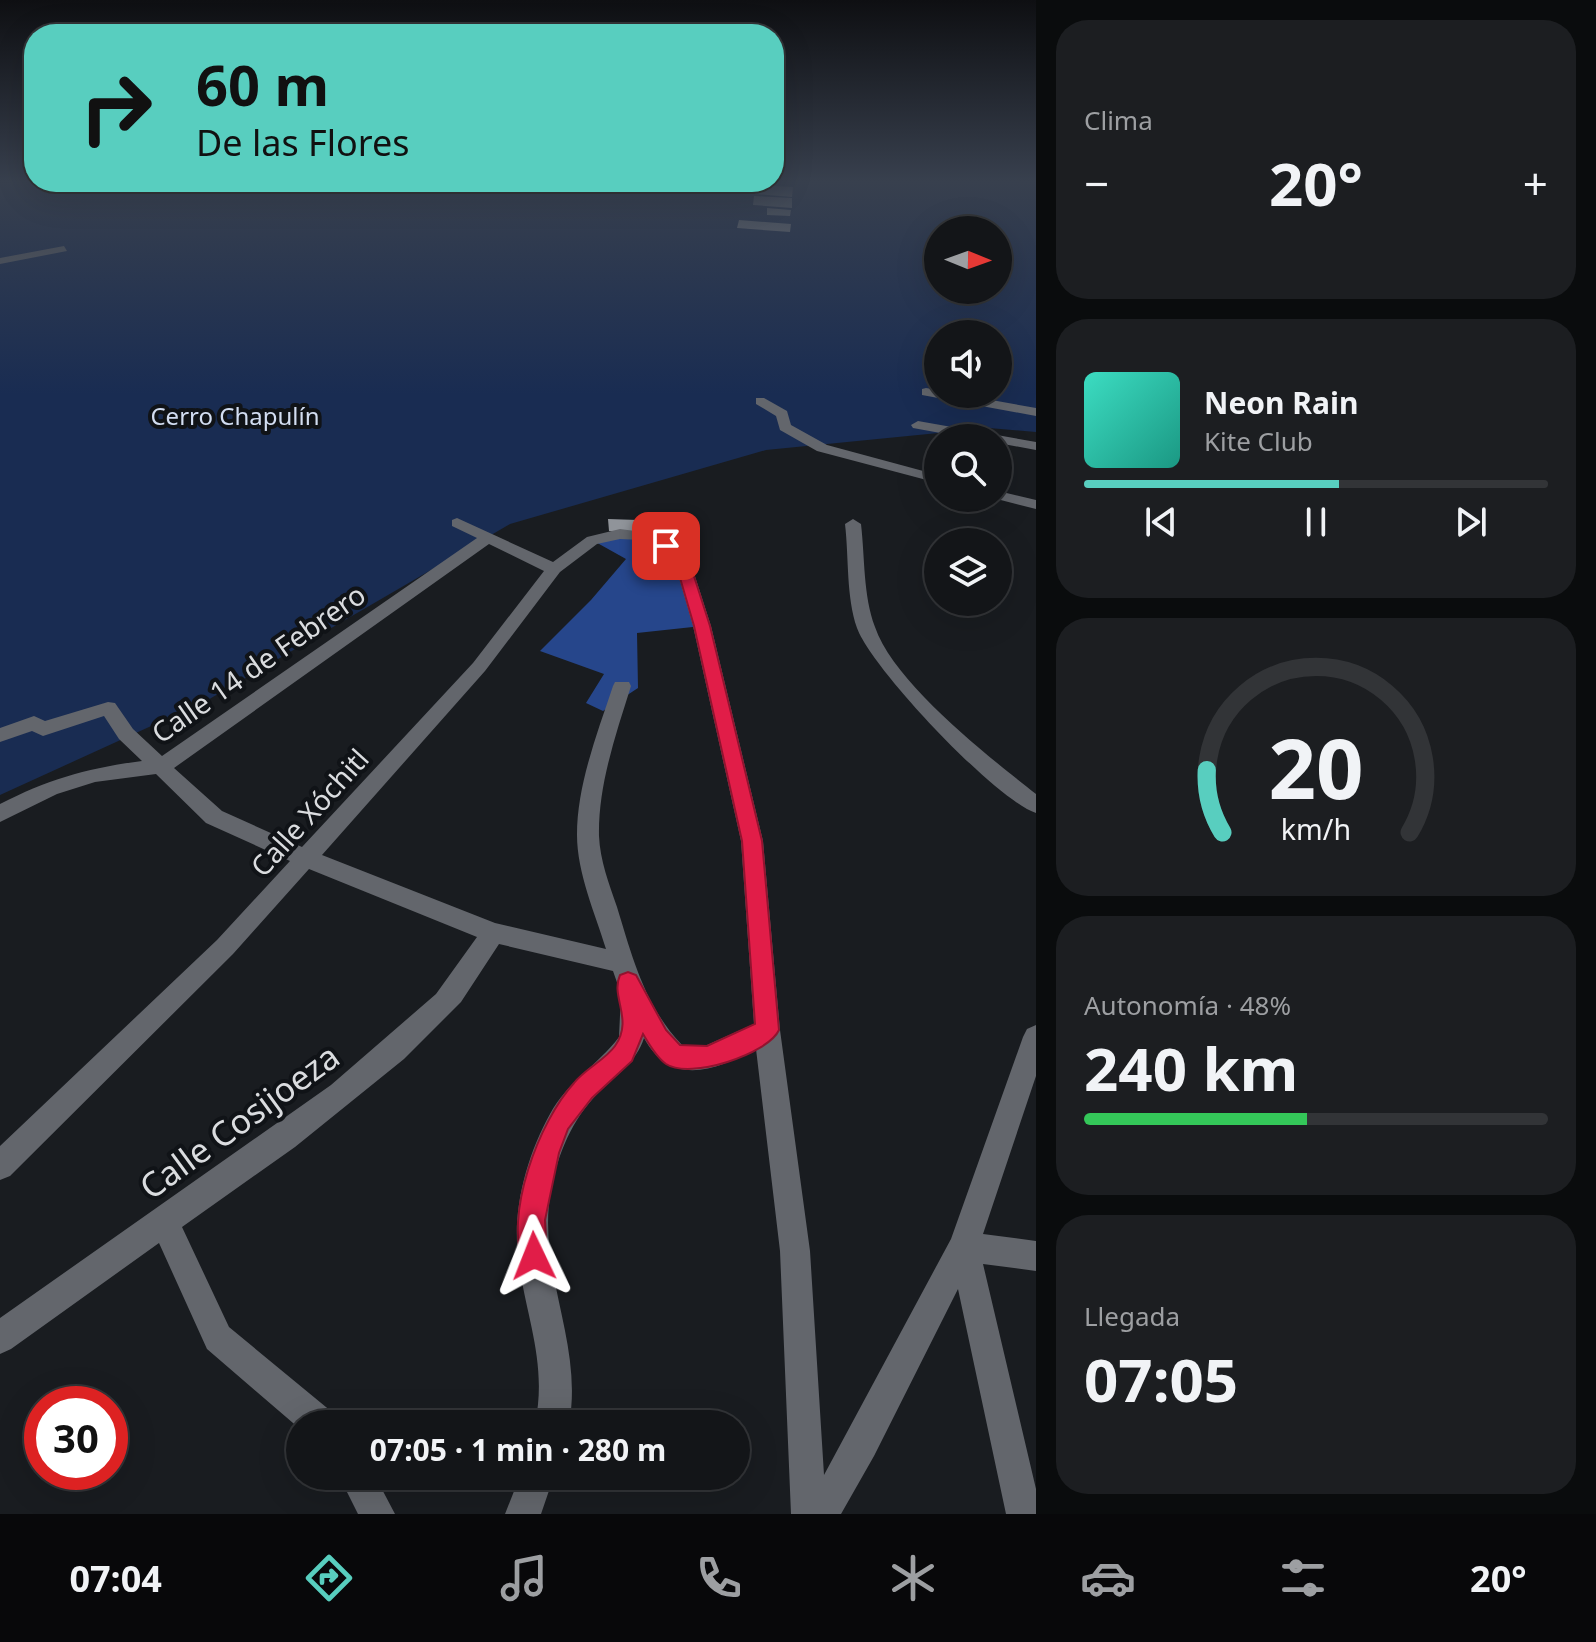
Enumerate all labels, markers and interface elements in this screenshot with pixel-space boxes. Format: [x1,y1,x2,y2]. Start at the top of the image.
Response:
text: 60 m [196,46,329,122]
icon: right [64,56,168,160]
text: Clima [1084,102,1153,138]
text: De las Flores [196,118,409,167]
text: 20° [1269,142,1363,224]
text: − [1084,153,1109,213]
text: + [1523,153,1548,213]
north arrow [924,216,1012,304]
map controls [924,216,1012,616]
button: sound [924,320,1012,408]
text: Neon Rain [1204,382,1358,423]
park label: Cerro Chapulín [150,399,320,432]
text: Kite Club [1204,423,1313,459]
button: search [924,424,1012,512]
icon: previous [1139,500,1183,544]
icon: pause [1294,500,1338,544]
icon: next [1449,500,1493,544]
pin [632,512,700,580]
icon: arrive [644,524,688,568]
button: layers [924,528,1012,616]
street label: Calle 14 de Febrero [144,575,372,751]
text: 20 [1268,710,1364,823]
street label: Calle Xóchitl [241,740,377,884]
text: km/h [1281,809,1351,848]
text: Autonomía · 48% [1084,987,1291,1023]
text: 240 km [1084,1027,1298,1109]
street label: Calle Cosijoeza [130,1033,348,1209]
position arrow [492,1214,576,1298]
text: Llegada [1084,1298,1180,1334]
text: 07:05 [1084,1338,1238,1420]
speed limit sign: 30 [24,1386,128,1490]
text: 07:05 · 1 min · 280 m [370,1429,666,1470]
icon: directions [301,1550,357,1606]
icon: music [496,1550,552,1606]
icon: phone [691,1550,747,1606]
icon: climate [885,1550,941,1606]
icon: car [1080,1550,1136,1606]
icon: filters [1275,1550,1331,1606]
text: 07:04 [69,1554,162,1603]
text: 20° [1470,1554,1527,1603]

